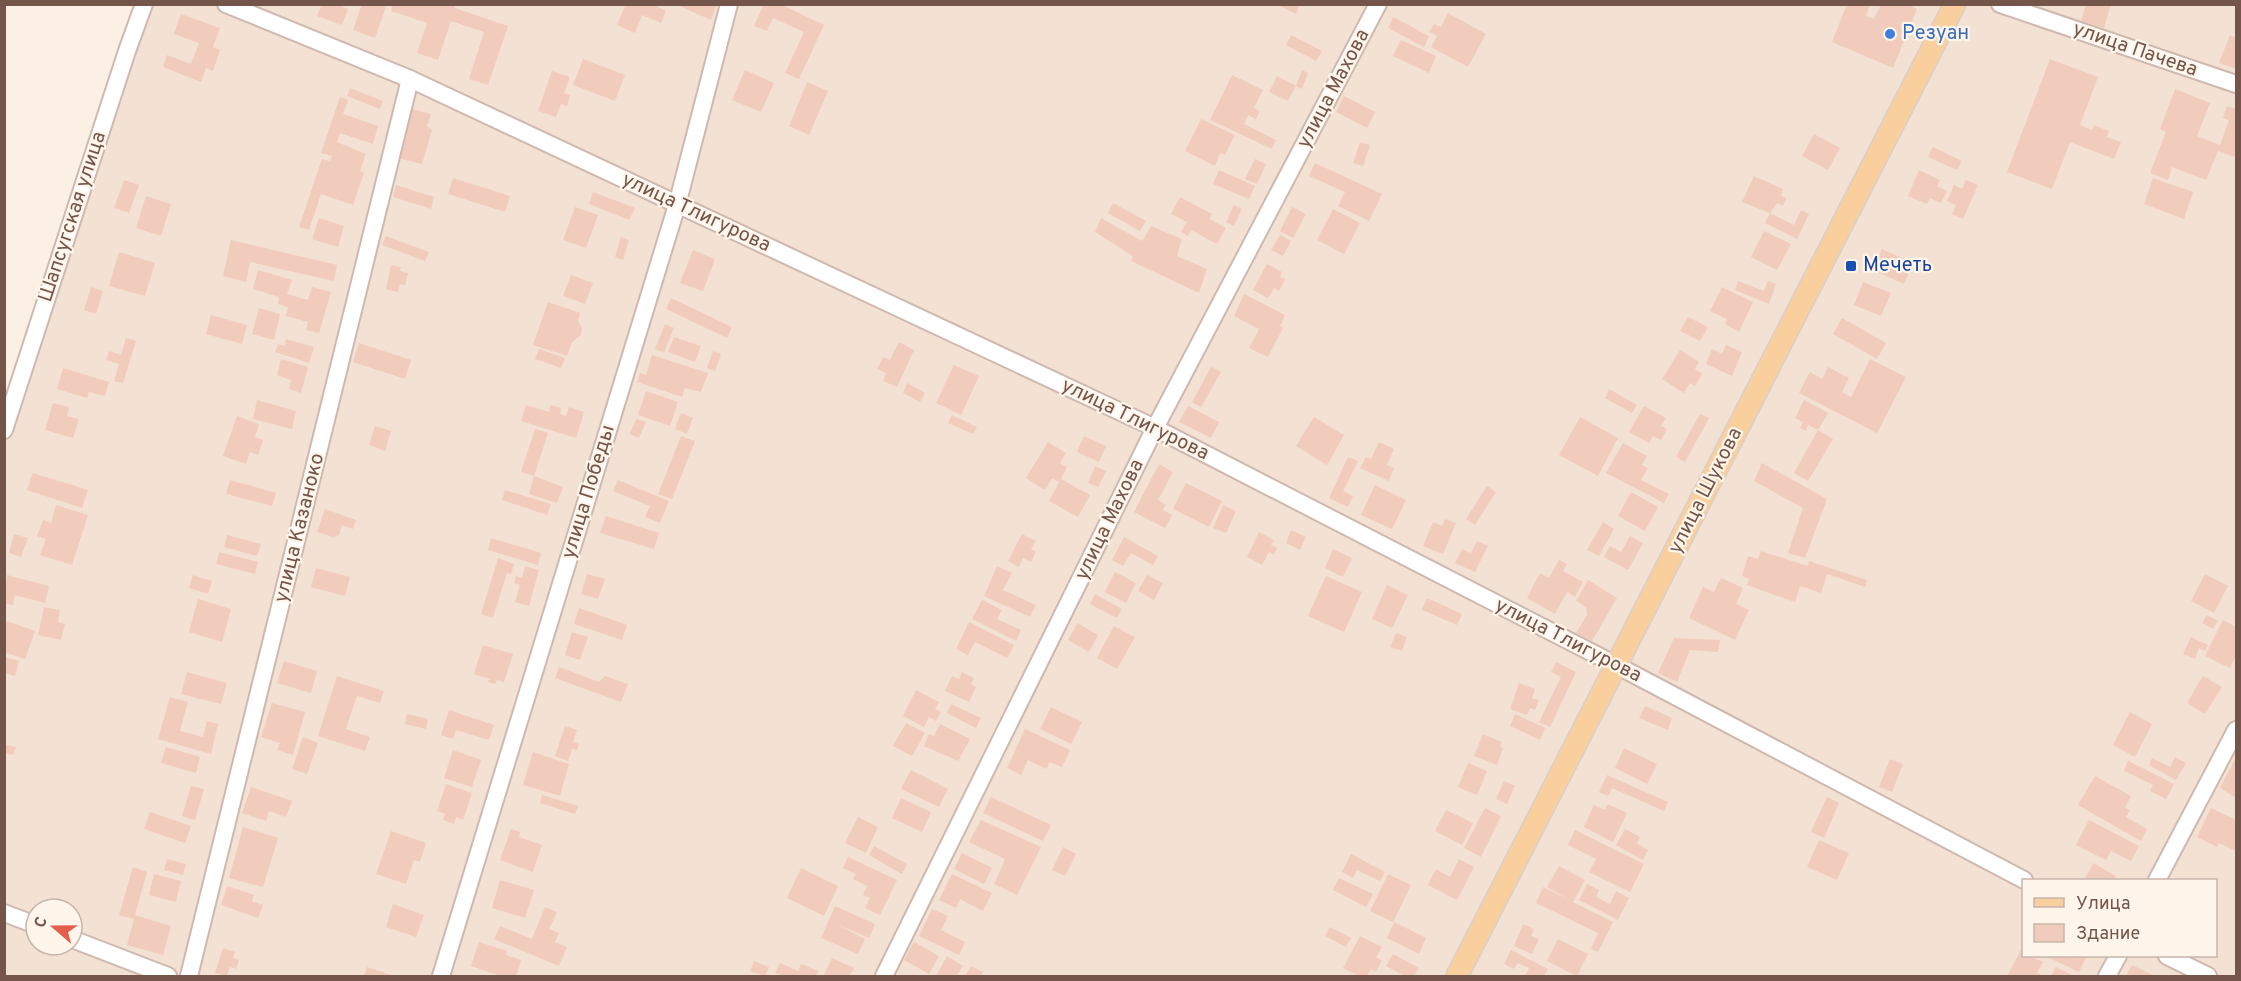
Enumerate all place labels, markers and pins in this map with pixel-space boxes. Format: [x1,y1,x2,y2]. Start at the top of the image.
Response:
place label: Резуан [1902,21,1969,47]
marker: Резуан [1883,27,1897,41]
place label: Мечеть [1863,253,1932,279]
marker: Мечеть [1844,259,1858,273]

